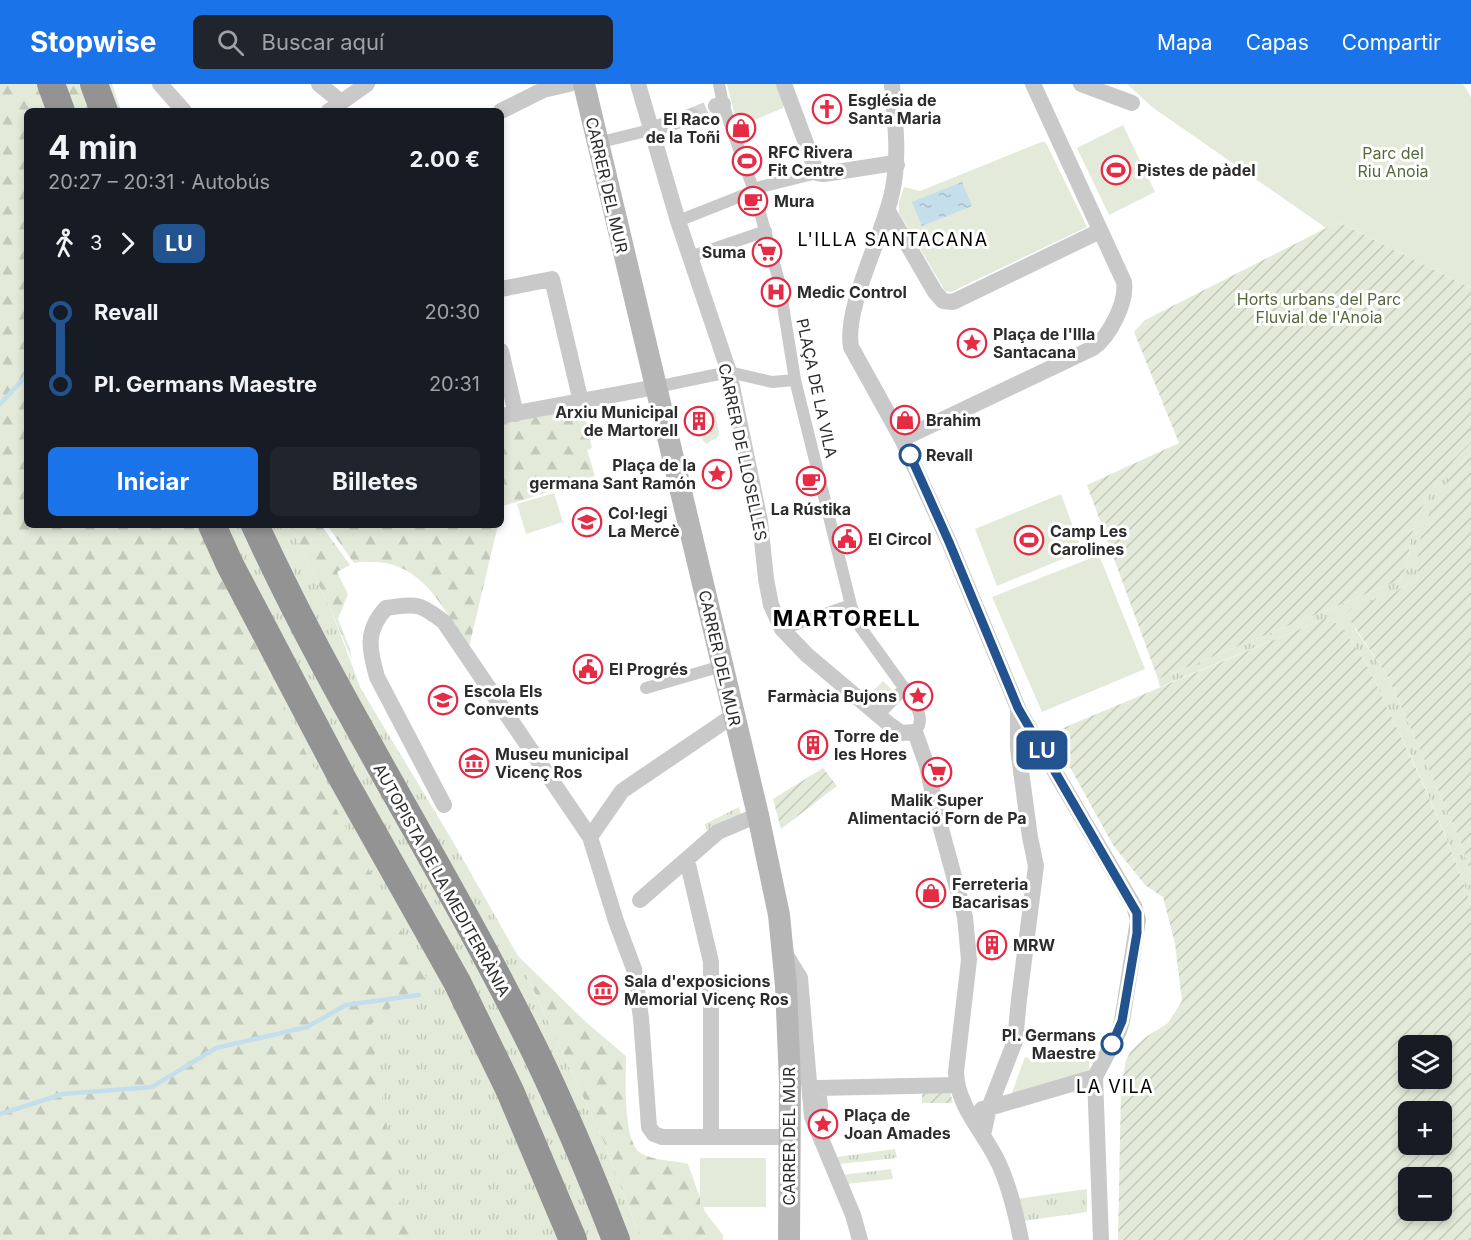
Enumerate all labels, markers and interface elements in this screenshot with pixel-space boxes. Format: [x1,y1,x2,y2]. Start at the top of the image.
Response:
search box [193,15,613,69]
text: Stopwise [30,25,157,59]
icon: search [214,26,247,59]
text: Buscar aquí [262,29,384,55]
text: Mapa [1157,30,1213,55]
text: Capas [1246,30,1309,55]
text: Compartir [1342,30,1441,55]
place label: Església de Santa Maria [848,90,941,128]
church icon: Església de Santa Maria [811,93,843,125]
place label: El Raco de la Toñi [646,109,720,147]
shop icon: El Raco de la Toñi [725,112,757,144]
street label: CARRER DEL MUR [582,115,632,255]
text: 4 min [48,127,138,167]
place label: RFC Rivera Fit Centre [768,142,853,180]
park label: Parc del Riu Anoia [1357,143,1429,181]
sports icon: RFC Rivera Fit Centre [731,145,763,177]
text: 2.00 € [409,146,480,172]
sports icon: Pistes de pàdel [1100,154,1132,186]
place label: Pistes de pàdel [1137,160,1256,180]
text: 20:27 – 20:31 · Autobús [48,170,270,194]
cafe icon: Mura [737,185,769,217]
place label: Mura [774,191,814,211]
icon: walk [48,227,81,260]
icon: forward [111,227,144,260]
district label: L'ILLA SANTACANA [797,229,989,250]
text: 3 [90,231,102,255]
text: LU [165,231,193,256]
supermarket icon: Suma [751,236,783,268]
place label: Suma [702,242,746,262]
hospital icon: Medic Control [760,276,792,308]
place label: Medic Control [797,282,907,302]
park label: Horts urbans del Parc Fluvial de l'Anoia [1237,289,1401,327]
text: Revall [94,299,159,325]
text: 20:30 [424,300,480,324]
street label: PLAÇA DE LA VILA [792,316,842,460]
place label: Plaça de l'Illa Santacana [993,324,1095,362]
place icon: Plaça de l'Illa Santacana [956,327,988,359]
street label: CARRER DE LLOSELLES [714,361,772,543]
text: Pl. Germans Maestre [94,371,317,397]
text: 20:31 [429,372,480,396]
place label: Arxiu Municipal de Martorell [555,402,678,440]
shop icon: Brahim [889,404,921,436]
building icon: Arxiu Municipal de Martorell [683,405,715,437]
place label: Brahim [926,410,981,430]
marker: Revall [899,444,921,466]
place label: Revall [926,445,973,465]
button: Iniciar [48,447,258,516]
button: Billetes [270,447,480,516]
place label: Plaça de la germana Sant Ramón [529,455,696,493]
place icon: Plaça de la germana Sant Ramón [701,458,733,490]
cafe icon: La Rústika [795,465,827,497]
place label: La Rústika [771,499,851,519]
place label: Col·legi La Mercè [608,503,680,541]
school or university icon: Col·legi La Mercè [571,506,603,538]
place label: Camp Les Carolines [1050,521,1127,559]
public building icon: El Circol [831,523,863,555]
sports icon: Camp Les Carolines [1013,524,1045,556]
place label: El Circol [868,529,932,549]
street label: CARRER DEL MUR [695,588,745,728]
district label: MARTORELL [773,605,921,631]
public building icon: El Progrés [572,653,604,685]
place label: El Progrés [609,659,688,679]
place icon: Farmàcia Bujons [902,680,934,712]
place label: Escola Els Convents [464,681,542,719]
school or university icon: Escola Els Convents [427,684,459,716]
place label: Farmàcia Bujons [768,686,897,706]
place label: Torre de les Hores [834,726,907,764]
building icon: Torre de les Hores [797,729,829,761]
line badge: LU [1015,730,1069,770]
text: LU [1028,738,1056,763]
place label: Museu municipal Vicenç Ros [495,744,629,782]
museum icon: Museu municipal Vicenç Ros [458,747,490,779]
supermarket icon: Malik Super Alimentació Forn de Pa [921,756,953,788]
street label: AUTOPISTA DE LA MEDITERRÀNIA [369,760,515,1000]
place label: Malik Super Alimentació Forn de Pa [847,790,1027,828]
place label: Ferreteria Bacarisas [952,874,1029,912]
shop icon: Ferreteria Bacarisas [915,877,947,909]
building icon: MRW [976,929,1008,961]
place label: MRW [1013,935,1055,955]
place label: Sala d'exposicions Memorial Vicenç Ros [624,971,789,1009]
museum icon: Sala d'exposicions Memorial Vicenç Ros [587,974,619,1006]
place label: Pl. Germans Maestre [1002,1025,1096,1063]
marker: Pl. Germans Maestre [1101,1033,1123,1055]
map controls [1398,1035,1452,1221]
button: layers [1398,1035,1452,1089]
street label: CARRER DEL MUR [779,1067,799,1205]
district label: LA VILA [1076,1076,1154,1097]
button: + [1398,1101,1452,1155]
place label: Plaça de Joan Amades [844,1105,951,1143]
place icon: Plaça de Joan Amades [807,1108,839,1140]
button: − [1398,1167,1452,1221]

